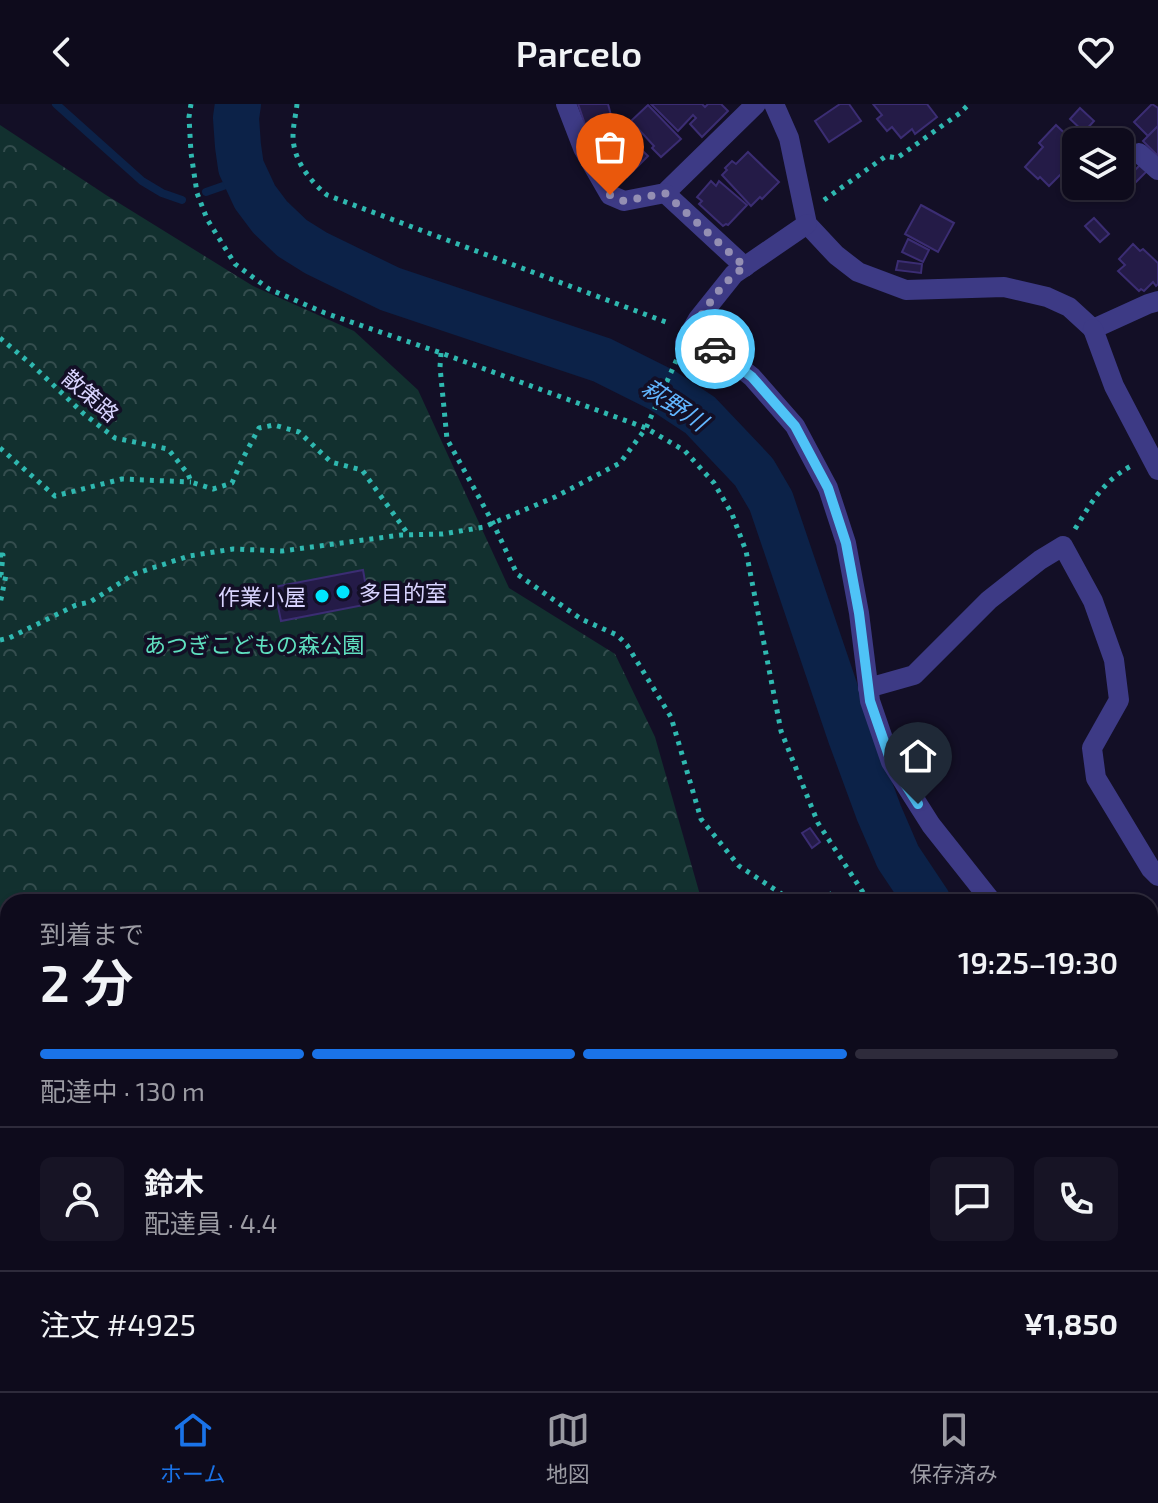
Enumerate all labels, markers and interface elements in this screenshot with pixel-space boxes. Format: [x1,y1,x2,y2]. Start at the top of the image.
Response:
icon: back [40,30,84,74]
icon: heart [1074,30,1118,74]
text: Parcelo [516,31,642,74]
pin [576,113,644,195]
icon: bag [588,125,632,169]
map controls [1062,128,1134,200]
button: layers [1062,128,1134,200]
courier [675,309,755,389]
icon: car [693,327,737,371]
street label: 散策路 [58,364,124,426]
water label: 萩野川 [637,372,715,438]
place label: 多目的室 [359,579,447,605]
place label: 作業小屋 [218,583,306,609]
marker: 多目的室 [334,583,352,601]
marker: 作業小屋 [313,587,331,605]
park label: あつぎこどもの森公園 [144,631,364,657]
pin [884,722,952,804]
icon: home [896,734,940,778]
text: 到着まで [40,918,144,949]
text: 19:25–19:30 [958,944,1118,980]
text: 2 分 [40,950,133,1012]
text: 配達中 · 130 m [40,1075,205,1106]
button: person [40,1157,124,1241]
button: chat [930,1157,1014,1241]
button: phone [1034,1157,1118,1241]
text: 鈴木 [144,1164,204,1200]
text: 配達員 · 4.4 [144,1207,277,1238]
text: ¥1,850 [1024,1305,1118,1341]
text: 注文 #4925 [40,1306,196,1342]
tab: ホーム [160,1408,225,1488]
tab: 地図 [546,1408,590,1488]
tab: 保存済み [910,1408,998,1488]

